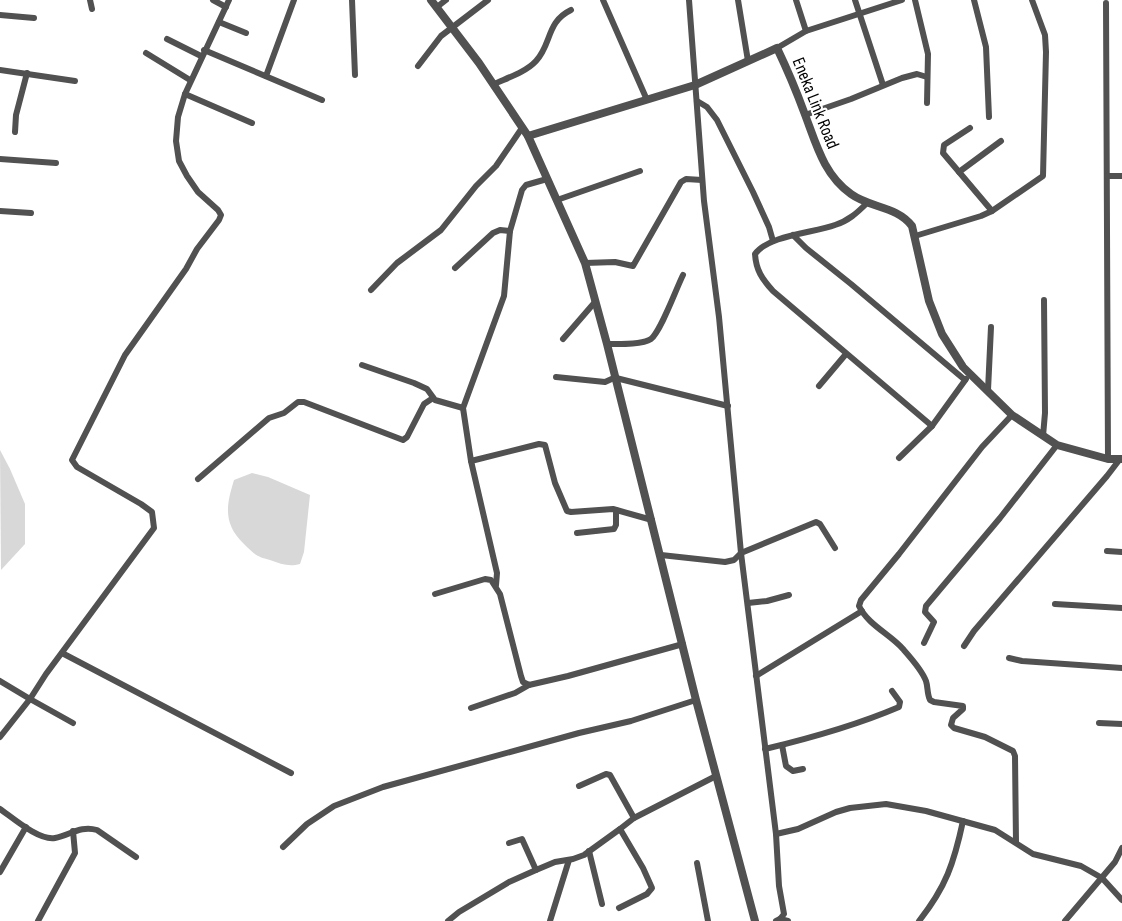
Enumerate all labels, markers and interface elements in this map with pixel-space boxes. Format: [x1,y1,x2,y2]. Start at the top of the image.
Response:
street label: Eneka Link Road [788,55,843,152]

